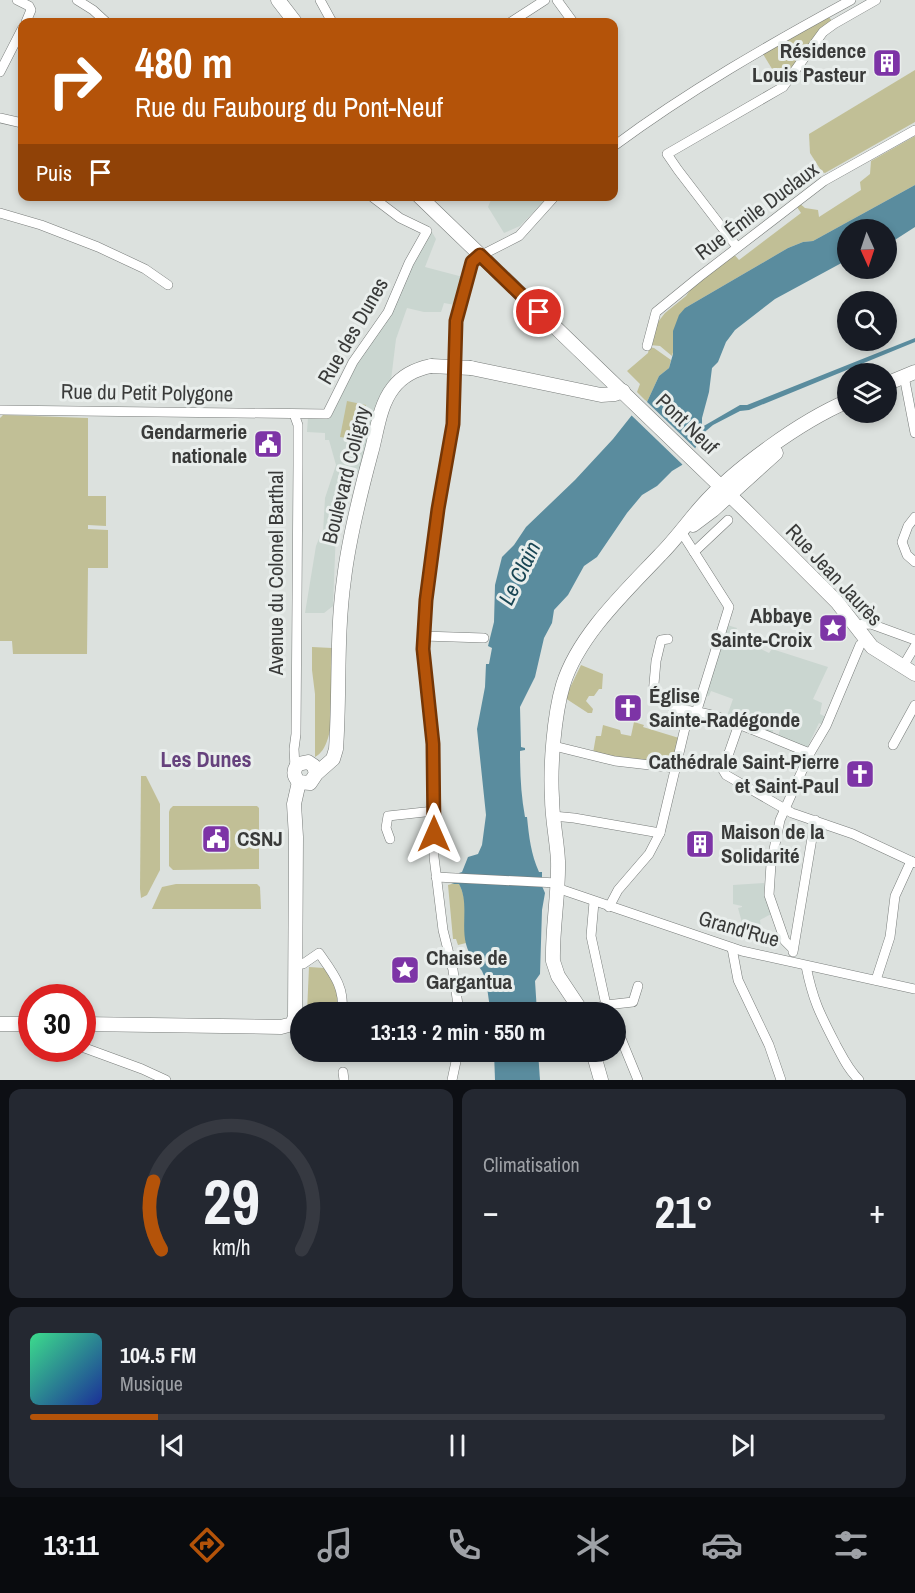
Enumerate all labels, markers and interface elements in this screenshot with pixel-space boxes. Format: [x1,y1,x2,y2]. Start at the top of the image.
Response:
text: 480 m [135,35,233,91]
place label: Résidence Louis Pasteur [752,36,866,89]
icon: right [36,42,114,120]
building icon: Résidence Louis Pasteur [871,47,903,79]
text: Rue du Faubourg du Pont-Neuf [135,89,443,125]
street label: Rue Émile Duclaux [689,154,825,267]
icon: arrive [84,156,117,189]
text: Puis [36,158,72,188]
north arrow [837,219,897,279]
map controls [837,219,897,423]
street label: Rue des Dunes [310,272,395,389]
pin [513,286,564,337]
button: search [837,291,897,351]
icon: arrive [522,295,555,328]
button: layers [837,363,897,423]
street label: Rue du Petit Polygone [61,376,233,409]
street label: Pont Neuf [650,387,725,461]
street label: Boulevard Coligny [314,403,377,547]
place label: Gendarmerie nationale [141,417,247,470]
public building icon: Gendarmerie nationale [252,428,284,460]
street label: Avenue du Colonel Barthal [261,471,290,676]
street label: Rue Jean Jaurès [779,517,889,632]
water label: Le Clain [491,536,547,610]
place label: Abbaye Sainte-Croix [711,601,812,654]
place icon: Abbaye Sainte-Croix [817,612,849,644]
place label: Église Sainte-Radégonde [649,681,800,734]
church icon: Église Sainte-Radégonde [612,692,644,724]
district label: Les Dunes [160,744,252,774]
place label: Cathédrale Saint-Pierre et Saint-Paul [649,747,839,800]
church icon: Cathédrale Saint-Pierre et Saint-Paul [844,758,876,790]
position arrow [402,802,466,866]
place label: Maison de la Solidarité [721,817,825,870]
public building icon: CSNJ [200,823,232,855]
place label: CSNJ [237,824,283,853]
building icon: Maison de la Solidarité [684,828,716,860]
street label: Grand'Rue [695,903,783,954]
place label: Chaise de Gargantua [426,943,513,996]
place icon: Chaise de Gargantua [389,954,421,986]
speed limit sign: 30 [18,984,96,1062]
text: 13:13 · 2 min · 550 m [371,1017,545,1047]
text: Climatisation [483,1151,580,1178]
text: 29 [203,1159,259,1243]
text: 21° [654,1181,714,1242]
text: − [483,1189,499,1233]
text: + [869,1189,885,1233]
text: km/h [212,1234,250,1263]
text: 104.5 FM [120,1340,196,1370]
text: Musique [120,1370,183,1397]
icon: previous [156,1429,189,1462]
icon: pause [441,1429,474,1462]
icon: next [726,1429,759,1462]
icon: directions [186,1524,228,1566]
icon: music [314,1524,356,1566]
icon: phone [443,1524,485,1566]
icon: climate [572,1524,614,1566]
icon: car [701,1524,743,1566]
icon: filters [830,1524,872,1566]
text: 13:11 [43,1527,99,1563]

